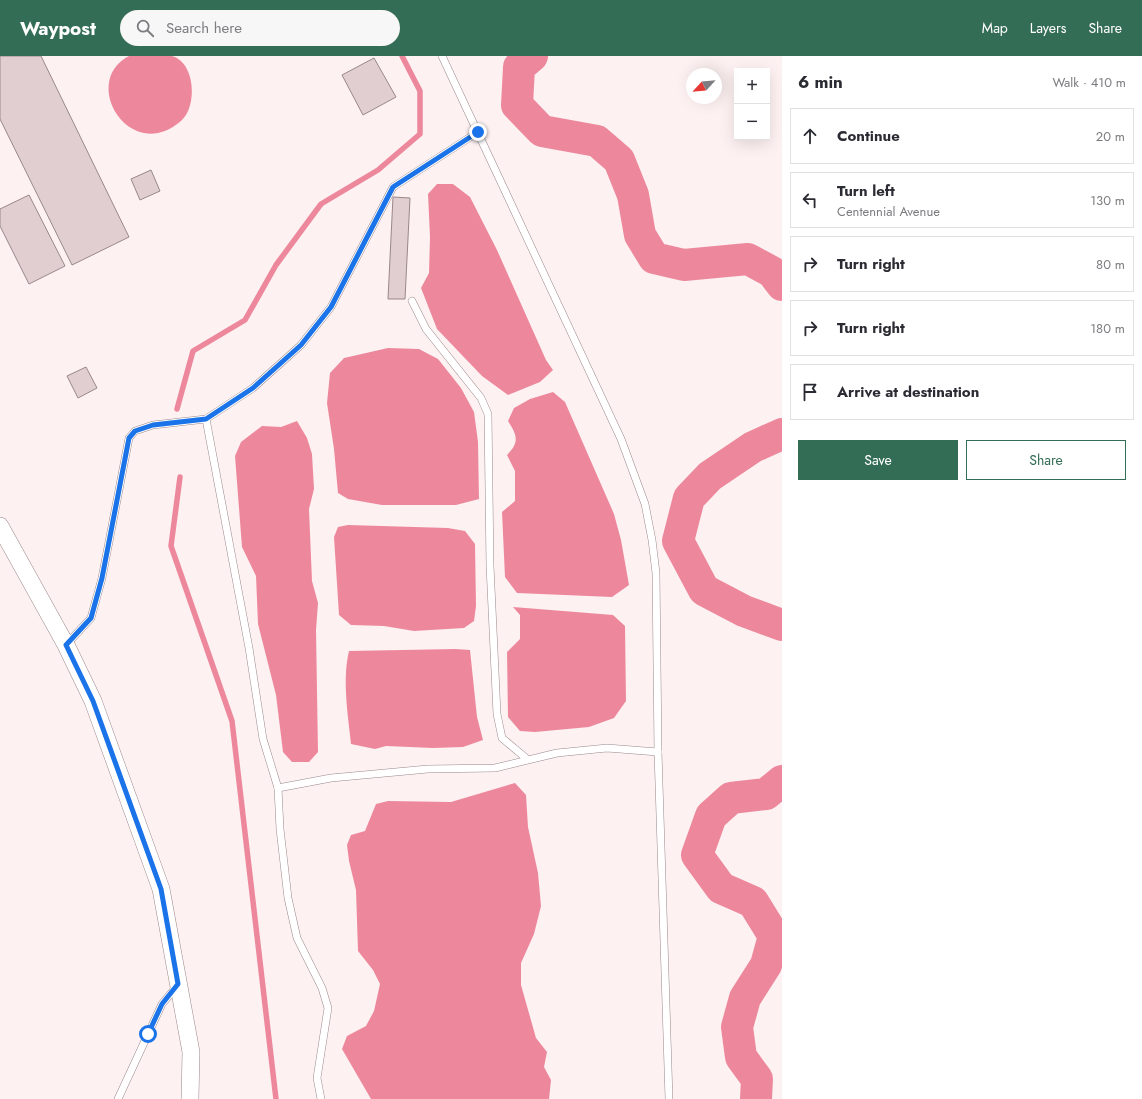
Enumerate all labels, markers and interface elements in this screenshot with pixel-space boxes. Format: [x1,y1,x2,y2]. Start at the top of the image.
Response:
search box [120,10,400,46]
text: Waypost [20,15,96,42]
icon: search [134,17,156,39]
text: Search here [166,17,242,39]
text: Map [982,18,1008,38]
text: Layers [1030,18,1066,38]
text: Share [1088,18,1122,38]
north arrow [686,68,722,104]
map controls [734,68,770,140]
button: + [734,68,770,104]
text: 6 min [798,70,843,94]
text: Walk · 410 m [1052,73,1126,92]
button: − [734,104,770,140]
route end [469,123,487,141]
icon: ahead [799,125,821,147]
text: Continue [837,125,900,147]
text: 20 m [1096,127,1125,146]
text: Turn left [837,180,895,202]
icon: left [799,189,821,211]
text: 130 m [1090,191,1125,210]
text: Centennial Avenue [837,202,940,221]
icon: right [799,253,821,275]
text: Turn right [837,253,905,275]
text: 80 m [1096,255,1125,274]
icon: right [799,317,821,339]
text: Turn right [837,317,905,339]
text: 180 m [1090,319,1125,338]
icon: arrive [799,381,821,403]
text: Arrive at destination [837,381,979,403]
button: Save [798,440,958,480]
button: Share [966,440,1126,480]
route start [139,1025,157,1043]

